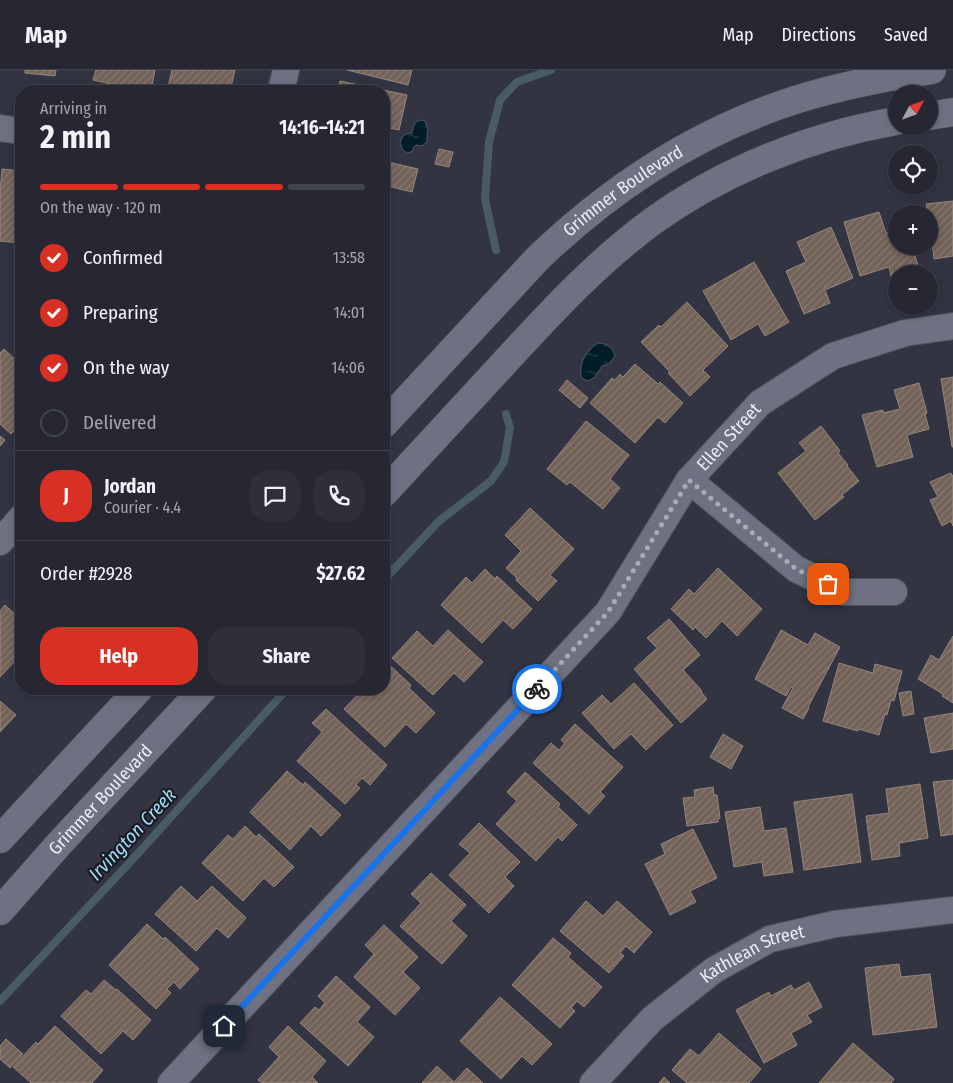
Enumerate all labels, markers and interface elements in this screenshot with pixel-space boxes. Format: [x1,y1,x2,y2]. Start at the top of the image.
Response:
text: Map [25,21,67,49]
text: Map [722,24,754,46]
text: Directions [782,24,856,46]
text: Saved [884,24,928,46]
north arrow [888,85,938,135]
map controls [888,85,938,315]
text: Arriving in [40,99,107,118]
text: 14:16–14:21 [279,116,365,139]
text: 2 min [40,118,111,156]
street label: Grimmer Boulevard [558,141,687,241]
button: locate [888,145,938,195]
text: On the way · 120 m [40,198,161,217]
button: + [888,205,938,255]
icon: check [40,244,68,272]
text: Confirmed [83,246,163,269]
text: 13:58 [333,248,365,267]
button: − [888,265,938,315]
icon: check [40,299,68,327]
text: Preparing [83,301,158,324]
text: 14:01 [333,303,365,322]
icon: check [40,354,68,382]
text: On the way [83,356,169,379]
text: 14:06 [331,358,365,377]
street label: Ellen Street [692,398,766,475]
text: Delivered [83,411,157,434]
button: chat [249,470,301,522]
button: phone [313,470,365,522]
text: Jordan [104,475,156,498]
text: J [63,484,69,507]
text: Courier · 4.4 [104,498,181,517]
text: Order #2928 [40,562,133,585]
text: $27.62 [316,562,365,585]
pin [807,563,849,605]
icon: bag [814,570,842,598]
button: Help [40,627,198,685]
button: Share [208,627,365,685]
courier [512,664,562,714]
icon: bike [523,675,551,703]
street label: Grimmer Boulevard [44,740,157,859]
water label: Irvington Creek [84,784,181,885]
street label: Kathlean Street [695,920,807,988]
pin [203,1005,245,1047]
icon: home [210,1012,238,1040]

